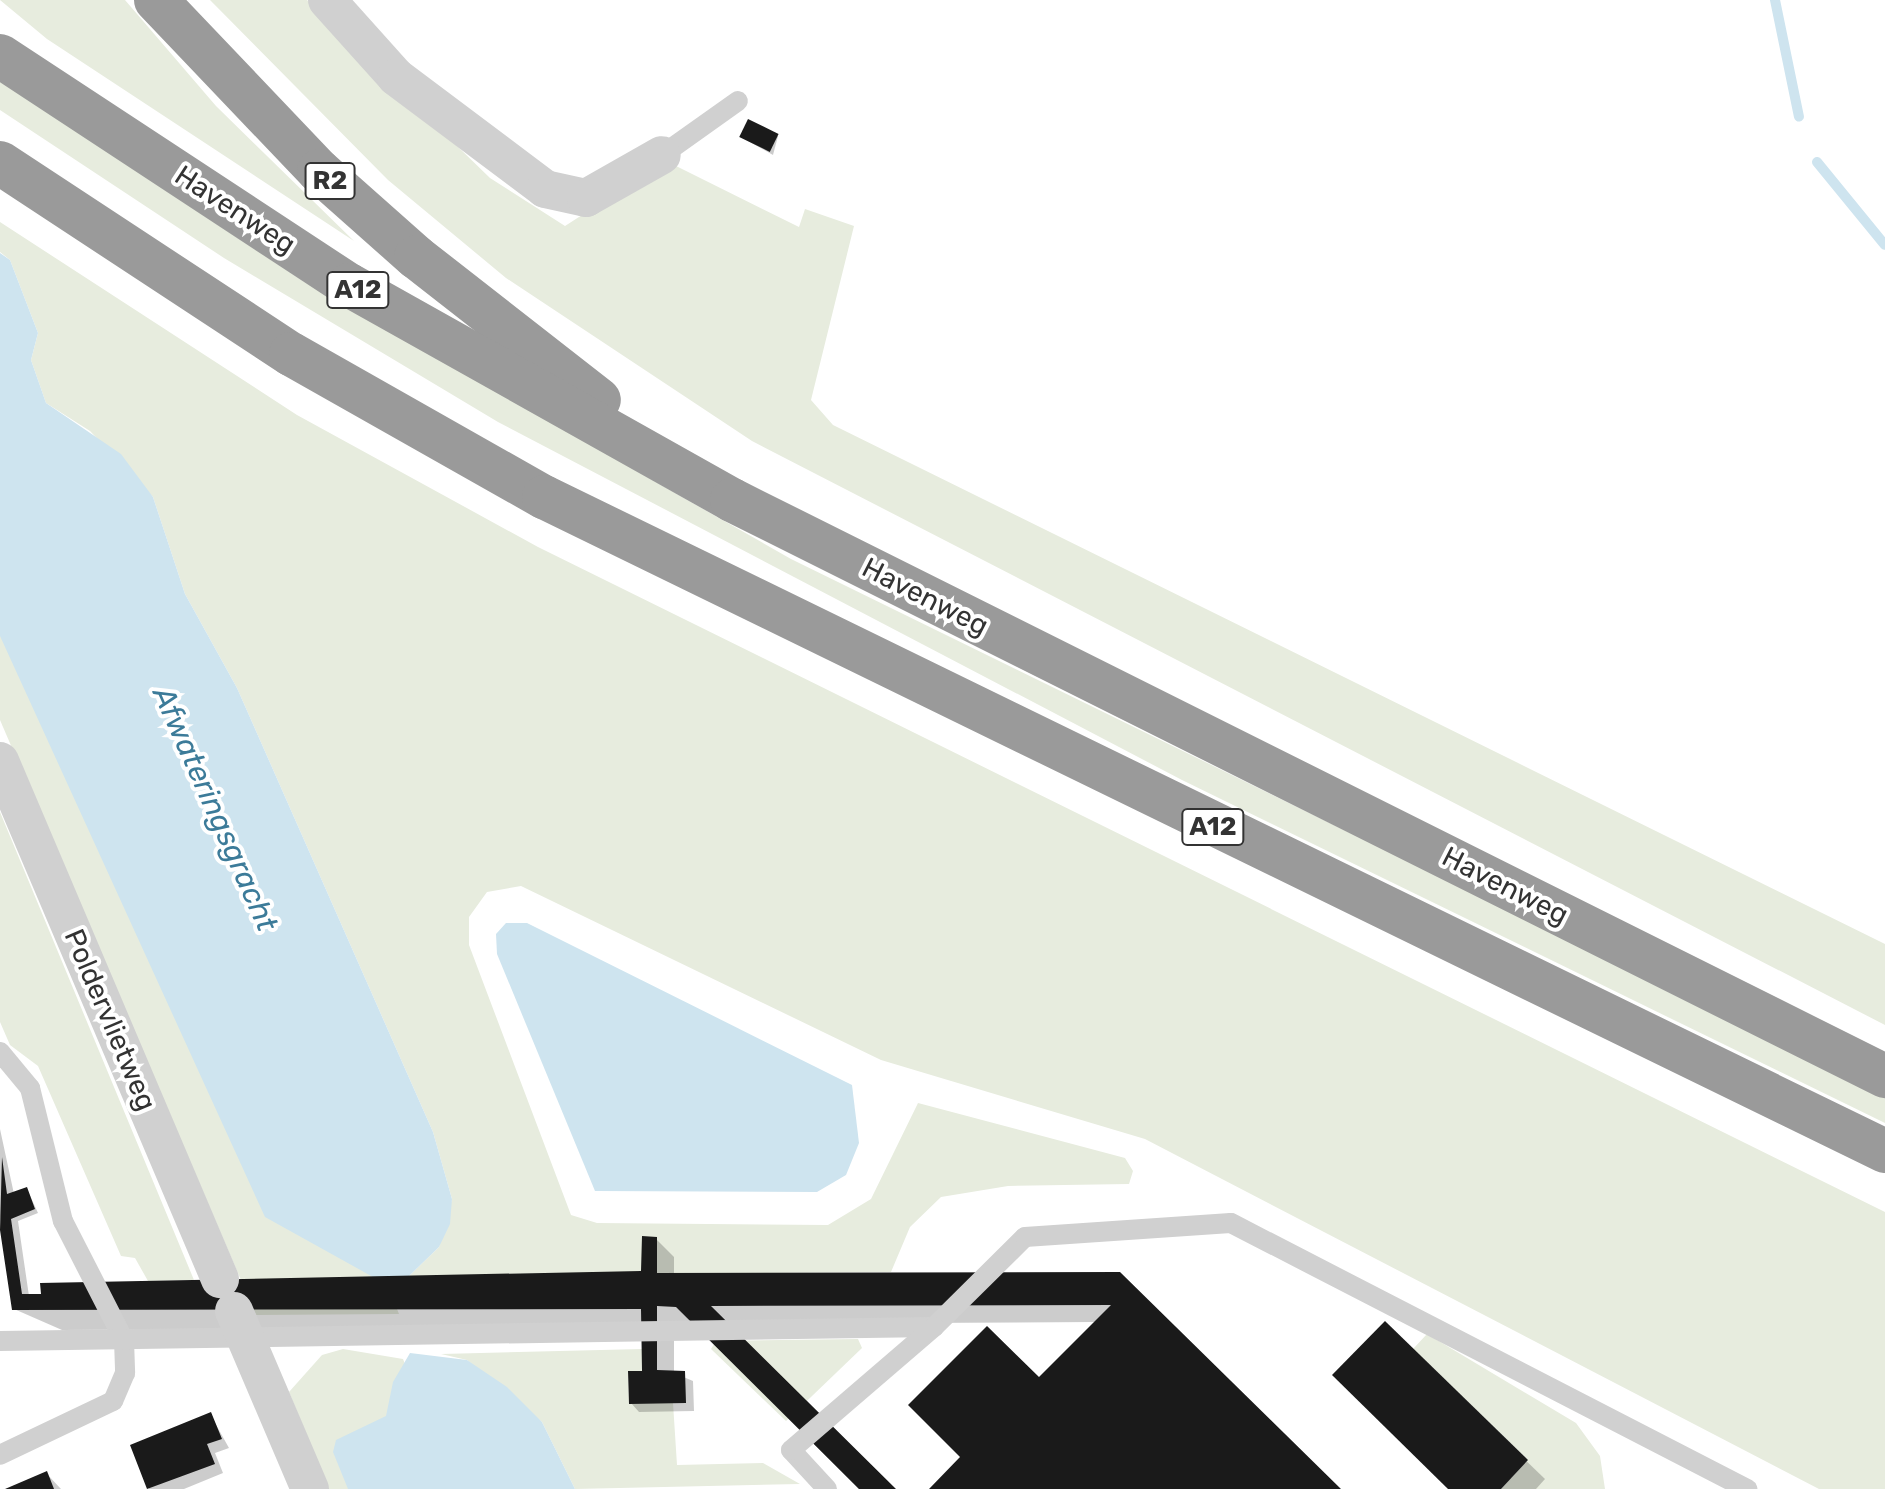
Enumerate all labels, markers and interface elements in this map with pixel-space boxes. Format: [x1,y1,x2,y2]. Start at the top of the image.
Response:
street label: Havenweg [168,159,302,261]
road number: R2 [304,159,356,203]
road number: A12 [326,268,390,312]
street label: Havenweg [856,551,994,643]
water label: Afwateringsgracht [145,681,285,937]
road number: A12 [1181,805,1245,849]
street label: Havenweg [1436,840,1574,932]
street label: Poldervlietweg [57,924,163,1116]

